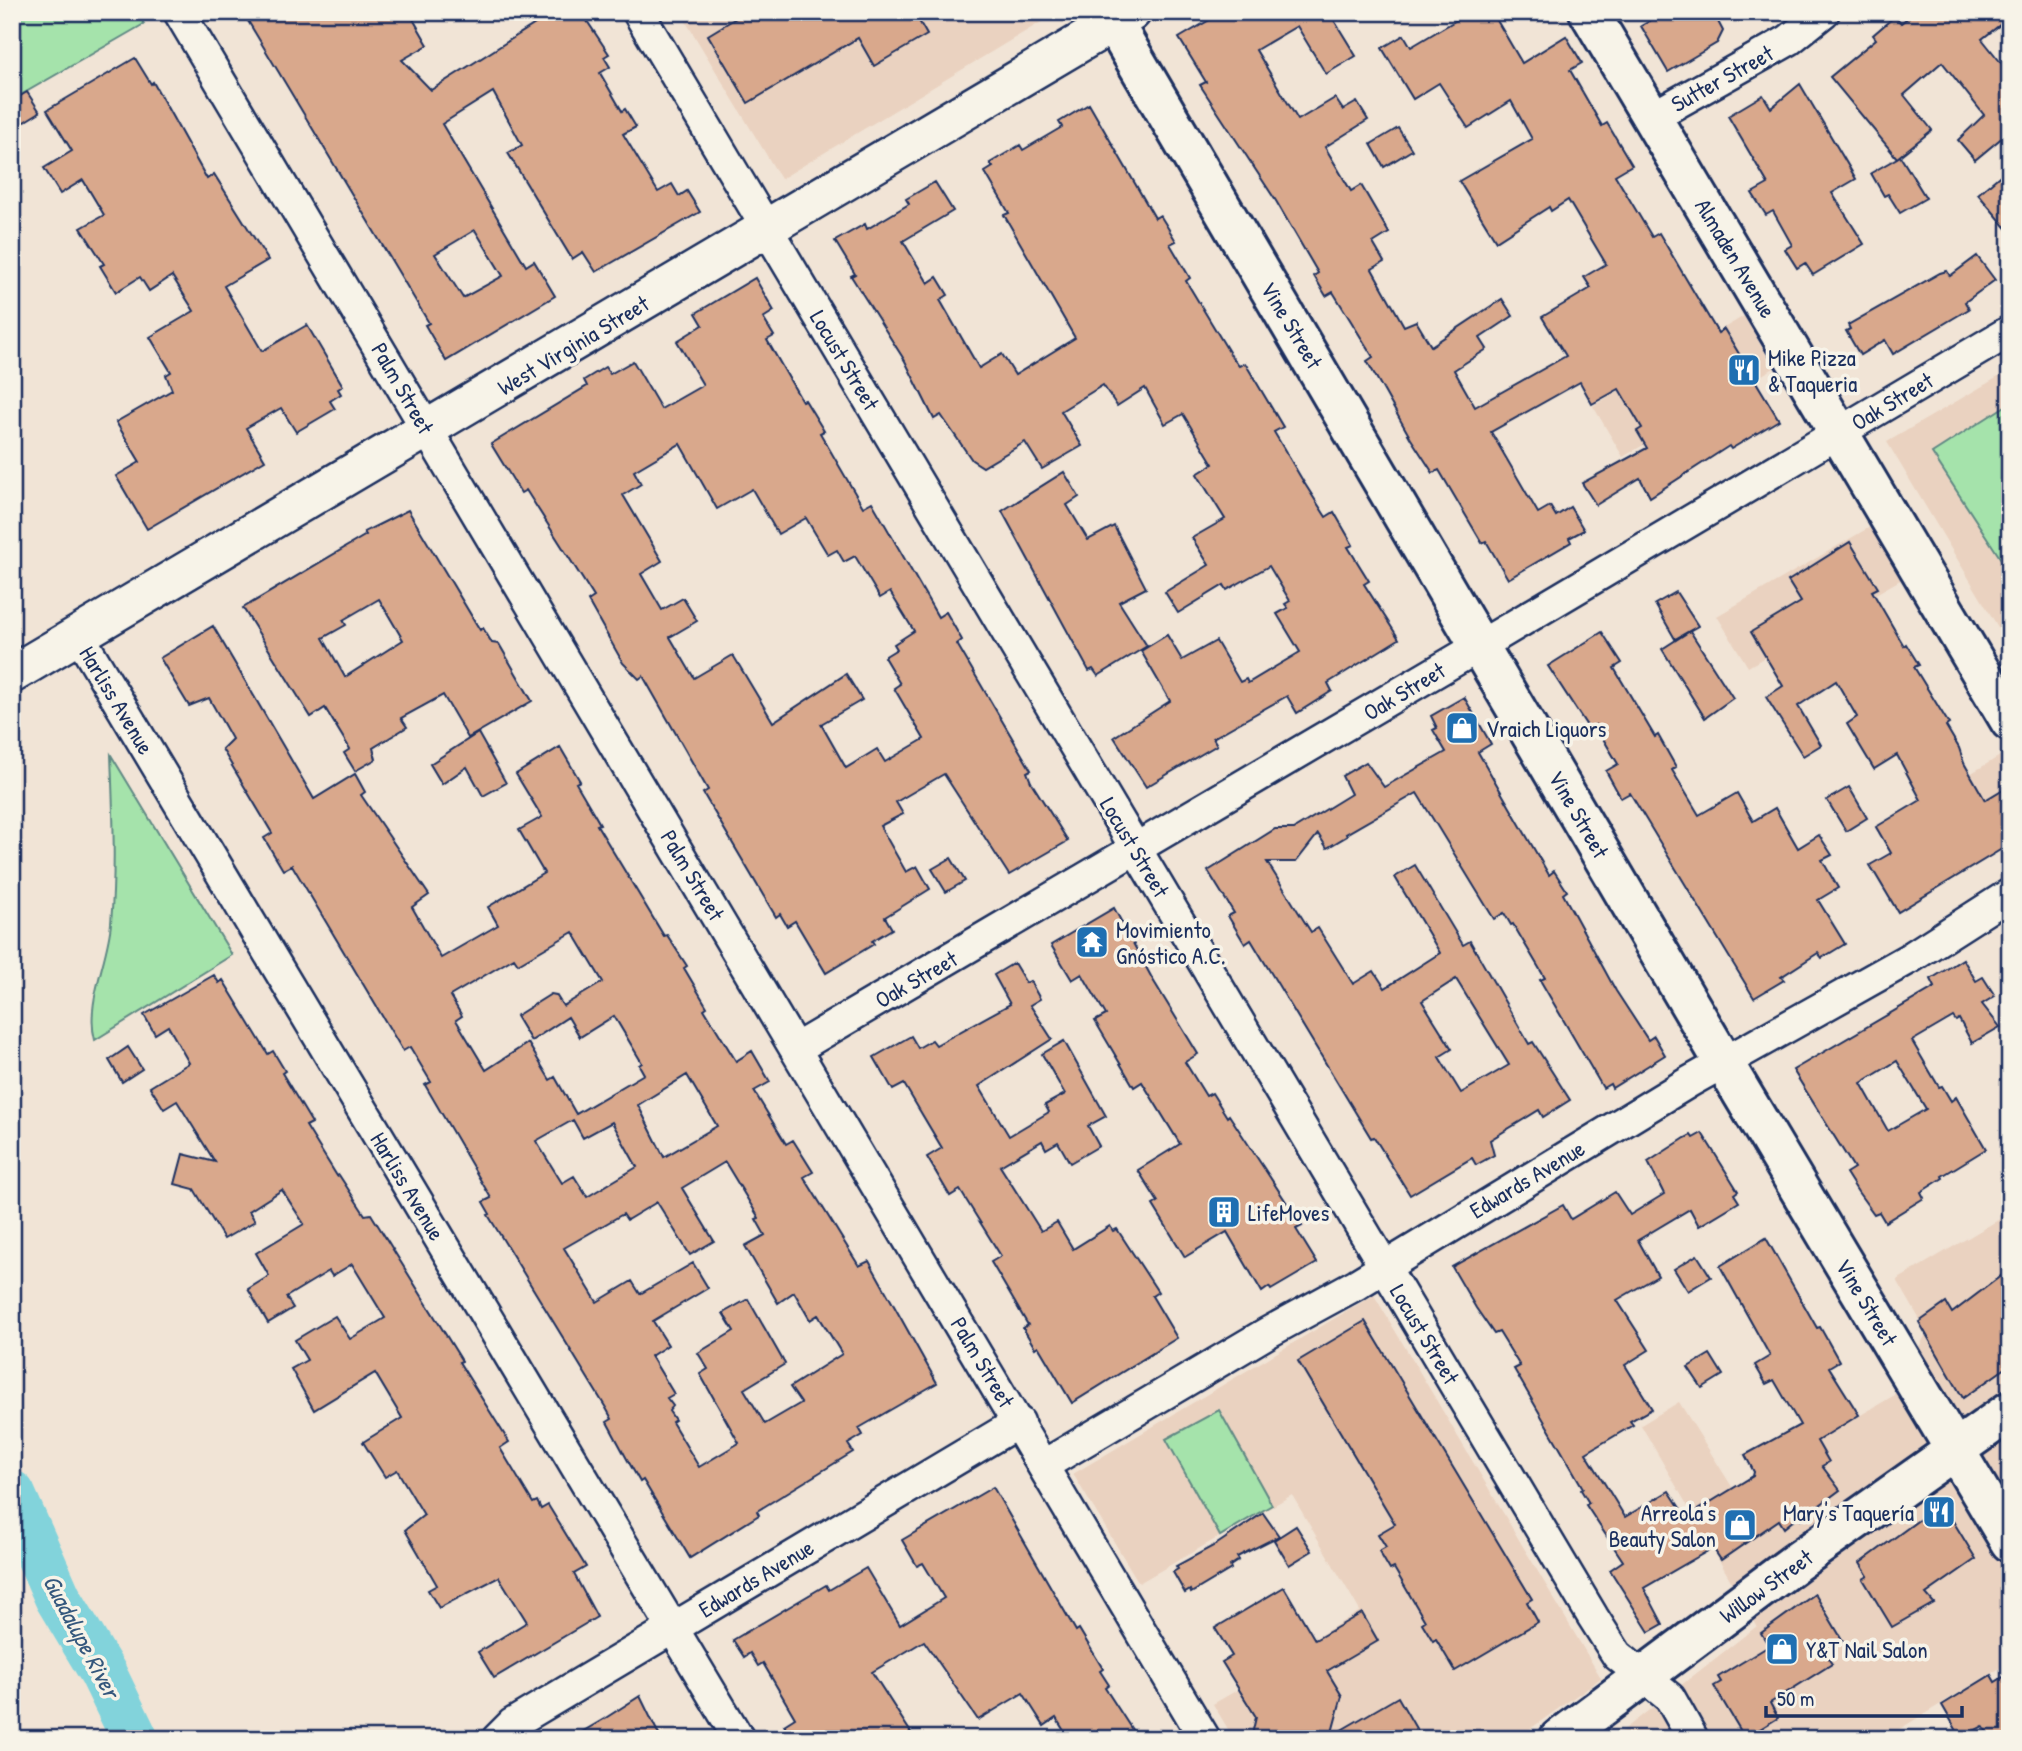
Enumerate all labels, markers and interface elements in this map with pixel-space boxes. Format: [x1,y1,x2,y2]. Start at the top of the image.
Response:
street label: Sutter Street [1665,37,1780,119]
street label: Almaden Avenue [1688,193,1784,323]
street label: Vine Street [1254,276,1331,375]
street label: West Virginia Street [492,287,655,402]
street label: Locust Street [803,304,888,417]
street label: Palm Street [364,337,442,440]
place label: Mike Pizza & Taqueria [1768,342,1857,399]
restaurant icon: Mike Pizza & Taqueria [1725,351,1763,389]
street label: Oak Street [1845,364,1940,438]
street label: Harliss Avenue [72,640,162,760]
street label: Oak Street [1357,654,1452,728]
shop icon: Vraich Liquors [1443,709,1481,747]
place label: Vraich Liquors [1486,713,1607,744]
street label: Vine Street [1541,764,1617,864]
street label: Locust Street [1093,791,1178,904]
street label: Palm Street [654,824,733,927]
place label: Movimiento Gnóstico A.C. [1116,914,1226,971]
temple icon: Movimiento Gnóstico A.C. [1073,923,1111,961]
street label: Oak Street [869,942,964,1015]
street label: Harliss Avenue [363,1126,453,1246]
street label: Edwards Avenue [1464,1132,1590,1226]
building icon: LifeMoves [1205,1193,1243,1231]
place label: LifeMoves [1248,1197,1329,1228]
street label: Vine Street [1829,1253,1906,1352]
street label: Locust Street [1383,1278,1468,1391]
street label: Palm Street [944,1311,1023,1414]
restaurant icon: Mary's Taquería [1920,1493,1958,1531]
place label: Arreola's Beauty Salon [1609,1497,1716,1554]
place label: Mary's Taquería [1783,1497,1914,1528]
shop icon: Arreola's Beauty Salon [1721,1506,1759,1544]
street label: Edwards Avenue [693,1531,819,1625]
street label: Willow Street [1713,1541,1820,1630]
water label: Guadalupe River [35,1569,129,1706]
shop icon: Y&T Nail Salon [1763,1630,1801,1668]
place label: Y&T Nail Salon [1806,1634,1928,1665]
scale bar [1766,1674,1962,1718]
text: 50 m [1777,1684,1814,1713]

